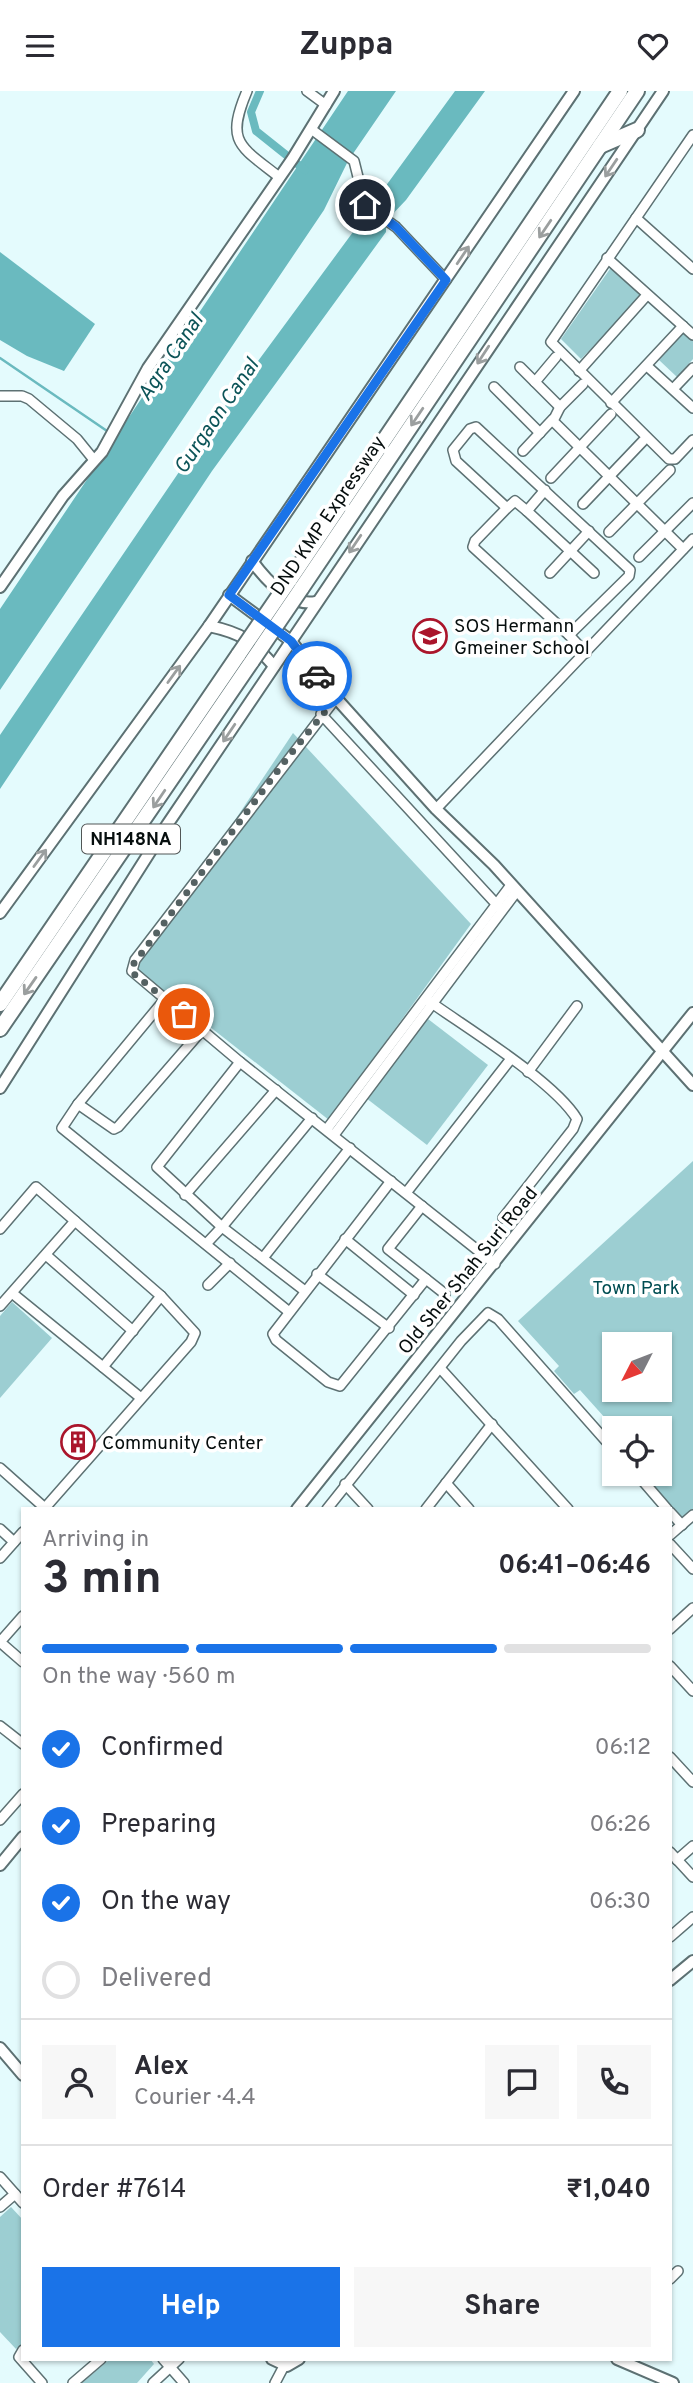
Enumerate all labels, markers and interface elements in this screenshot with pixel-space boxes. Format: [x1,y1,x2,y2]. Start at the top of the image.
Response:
text: Zuppa [300,26,393,66]
icon: menu [21,27,59,65]
icon: heart [634,27,672,65]
one-way arrow [604,158,618,177]
pin [335,175,395,235]
icon: home [346,186,384,224]
one-way arrow [537,219,552,238]
one-way arrow [456,246,470,265]
water label: Agra Canal [132,308,211,407]
one-way arrow [475,345,489,365]
water label: Gurgaon Canal [169,352,267,480]
one-way arrow [410,407,424,427]
street label: DND KMP Expressway [266,432,391,601]
one-way arrow [348,534,363,553]
place label: SOS Hermann Gmeiner School [454,615,590,661]
school or university icon: SOS Hermann Gmeiner School [411,617,449,655]
courier [282,641,352,711]
icon: car [298,657,336,695]
one-way arrow [166,665,181,684]
one-way arrow [222,723,236,742]
one-way arrow [151,789,166,808]
road number: NH148NA [82,825,180,853]
one-way arrow [33,849,47,868]
one-way arrow [23,976,37,995]
pin [154,984,214,1044]
icon: bag [165,995,203,1033]
street label: Old Sher Shah Suri Road [394,1183,544,1360]
park label: Town Park [592,1277,680,1301]
north arrow [602,1332,672,1402]
map controls [602,1332,672,1486]
button: locate [602,1416,672,1486]
building icon: Community Center [59,1423,97,1461]
place label: Community Center [102,1432,264,1456]
text: Arriving in [42,1526,149,1555]
text: 06:41–06:46 [498,1550,651,1583]
text: 3 min [42,1551,162,1610]
text: On the way · 560 m [42,1663,235,1692]
icon: check [42,1730,80,1768]
text: Confirmed [101,1732,224,1765]
text: 06:12 [595,1734,651,1763]
icon: check [42,1807,80,1845]
text: Preparing [101,1809,216,1842]
text: 06:26 [590,1811,651,1840]
icon: check [42,1884,80,1922]
text: On the way [101,1886,231,1919]
text: 06:30 [589,1888,651,1917]
text: Delivered [101,1963,212,1996]
button: person [42,2045,116,2119]
button: chat [485,2045,559,2119]
button: phone [577,2045,651,2119]
text: Alex [134,2051,189,2084]
text: Courier · 4.4 [134,2084,256,2113]
text: Order #7614 [42,2174,187,2207]
text: ₹1,040 [566,2174,651,2207]
button: Help [42,2267,340,2347]
button: Share [354,2267,651,2347]

